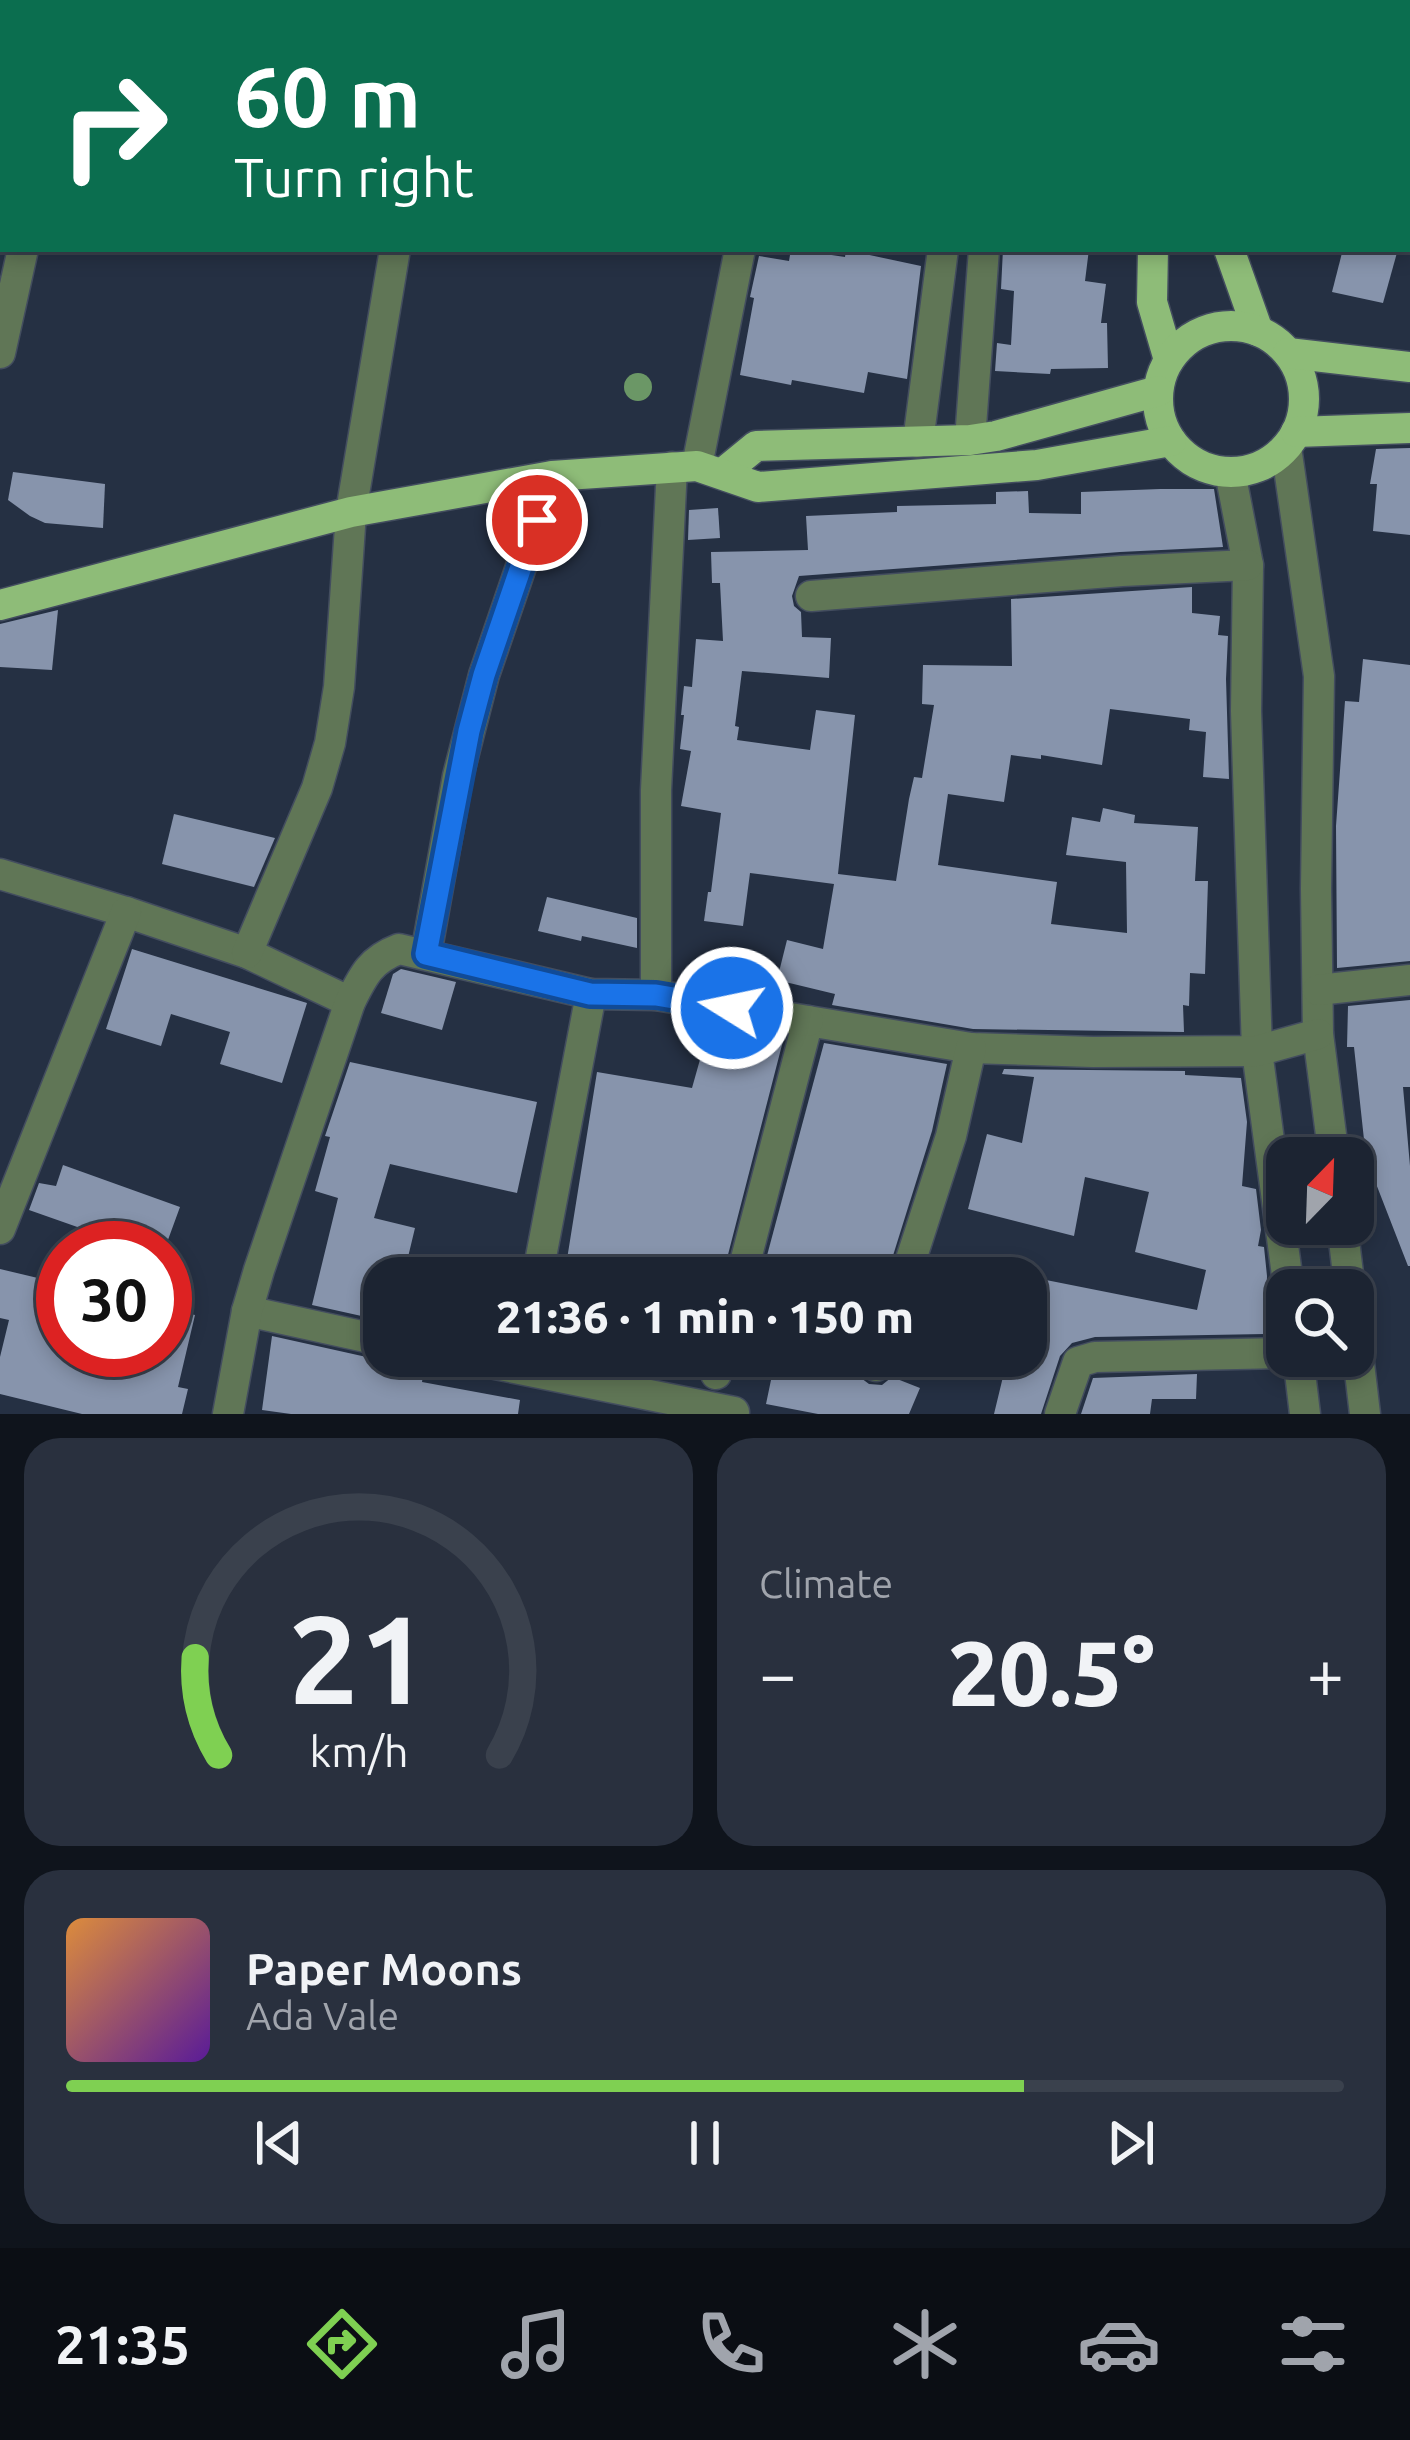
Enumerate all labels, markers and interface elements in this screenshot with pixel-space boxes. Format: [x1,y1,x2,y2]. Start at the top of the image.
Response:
icon: right [36,48,192,204]
text: 60 m [234,49,421,143]
text: Turn right [234,147,474,207]
pin [486,469,588,571]
icon: arrive [504,487,570,553]
position arrow [669,945,795,1071]
north arrow [1266,1137,1374,1245]
map controls [1266,1137,1374,1377]
speed limit sign: 30 [36,1221,192,1377]
button: search [1266,1269,1374,1377]
text: 21:36 · 1 min · 150 m [496,1291,914,1342]
text: Climate [759,1562,893,1605]
text: 21 [288,1588,429,1728]
text: 20.5° [948,1622,1155,1723]
text: − [759,1636,796,1710]
text: + [1307,1636,1344,1710]
text: km/h [309,1727,408,1775]
text: Paper Moons [246,1943,522,1994]
text: Ada Vale [246,1994,399,2037]
icon: previous [246,2110,312,2176]
icon: pause [672,2110,738,2176]
icon: next [1098,2110,1164,2176]
icon: directions [300,2302,384,2386]
icon: music [494,2302,578,2386]
icon: phone [689,2302,773,2386]
icon: climate [883,2302,967,2386]
icon: car [1077,2302,1161,2386]
icon: filters [1271,2302,1355,2386]
text: 21:35 [55,2314,190,2374]

